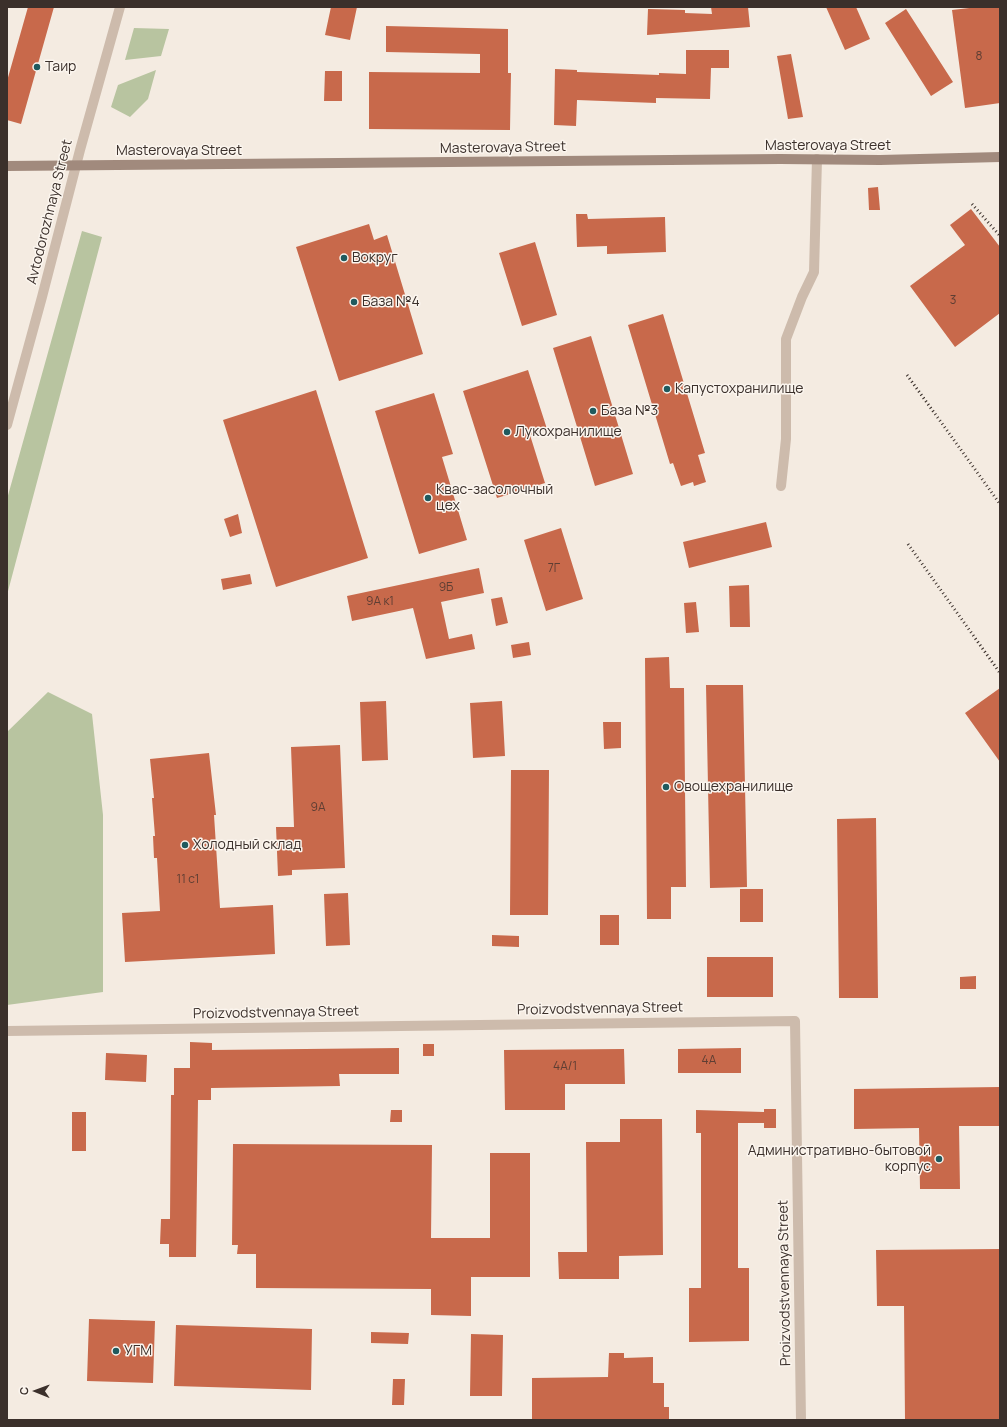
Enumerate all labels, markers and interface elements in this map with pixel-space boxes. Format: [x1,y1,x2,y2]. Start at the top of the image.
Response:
house number: 8 [976,50,982,64]
place label: Таир [45,59,76,75]
marker: Таир [32,62,42,72]
street label: Avtodorozhnaya Street [24,138,76,286]
street label: Masterovaya Street [765,138,891,154]
street label: Masterovaya Street [440,139,566,157]
street label: Masterovaya Street [116,143,242,159]
place label: Вокруг [352,250,398,266]
marker: Вокруг [339,253,349,263]
place label: База №4 [362,294,420,310]
house number: 3 [950,294,956,308]
marker: База №4 [349,297,359,307]
place label: Капустохранилище [675,381,803,397]
marker: Капустохранилище [662,384,672,394]
place label: База №3 [601,403,658,419]
marker: База №3 [588,406,598,416]
place label: Лукохранилище [515,424,622,440]
marker: Лукохранилище [502,427,512,437]
place label: Квас-засолочный цех [436,482,553,514]
marker: Квас-засолочный цех [423,493,433,503]
house number: 7Г [548,562,560,576]
house number: 9Б [439,581,453,595]
house number: 9А к1 [366,595,394,609]
place label: Овощехранилище [674,779,793,795]
marker: Овощехранилище [661,782,671,792]
house number: 9А [310,801,326,815]
place label: Холодный склад [193,837,301,853]
marker: Холодный склад [180,840,190,850]
house number: 11 с1 [176,873,200,887]
street label: Proizvodstvennaya Street [517,999,683,1019]
street label: Proizvodstvennaya Street [193,1003,359,1023]
house number: 4А [702,1054,716,1068]
house number: 4А/1 [553,1060,577,1074]
place label: Административно-бытовой корпус [748,1143,931,1176]
marker: Административно-бытовой корпус [934,1154,944,1164]
street label: Proizvodstvennaya Street [775,1200,795,1366]
place label: УГМ [124,1343,152,1359]
marker: УГМ [111,1346,121,1356]
north arrow [16,1371,56,1411]
text: С [16,1387,31,1395]

